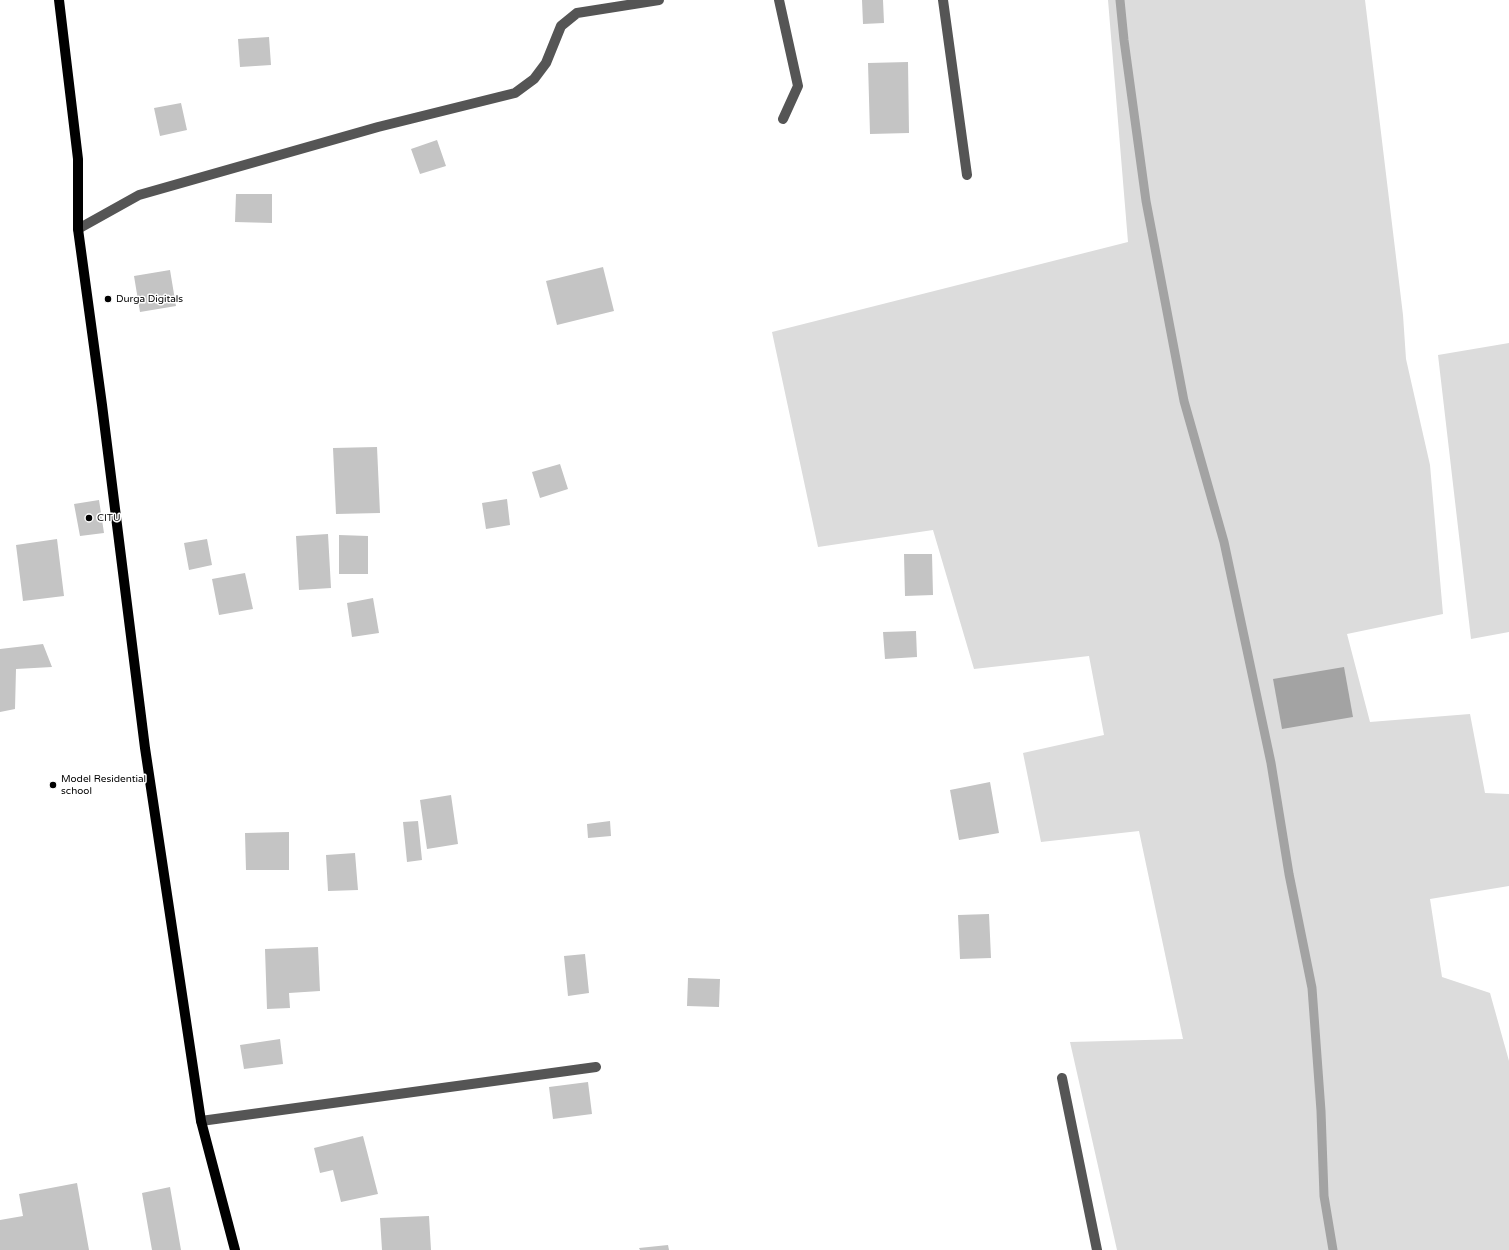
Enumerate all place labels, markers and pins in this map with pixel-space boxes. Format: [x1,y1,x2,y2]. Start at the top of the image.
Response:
place label: Durga Digitals [116,293,183,305]
marker: Durga Digitals [103,294,113,304]
place label: CITU [97,512,120,524]
marker: CITU [84,513,94,523]
place label: Model Residential school [61,773,146,796]
marker: Model Residential school [48,780,58,790]

